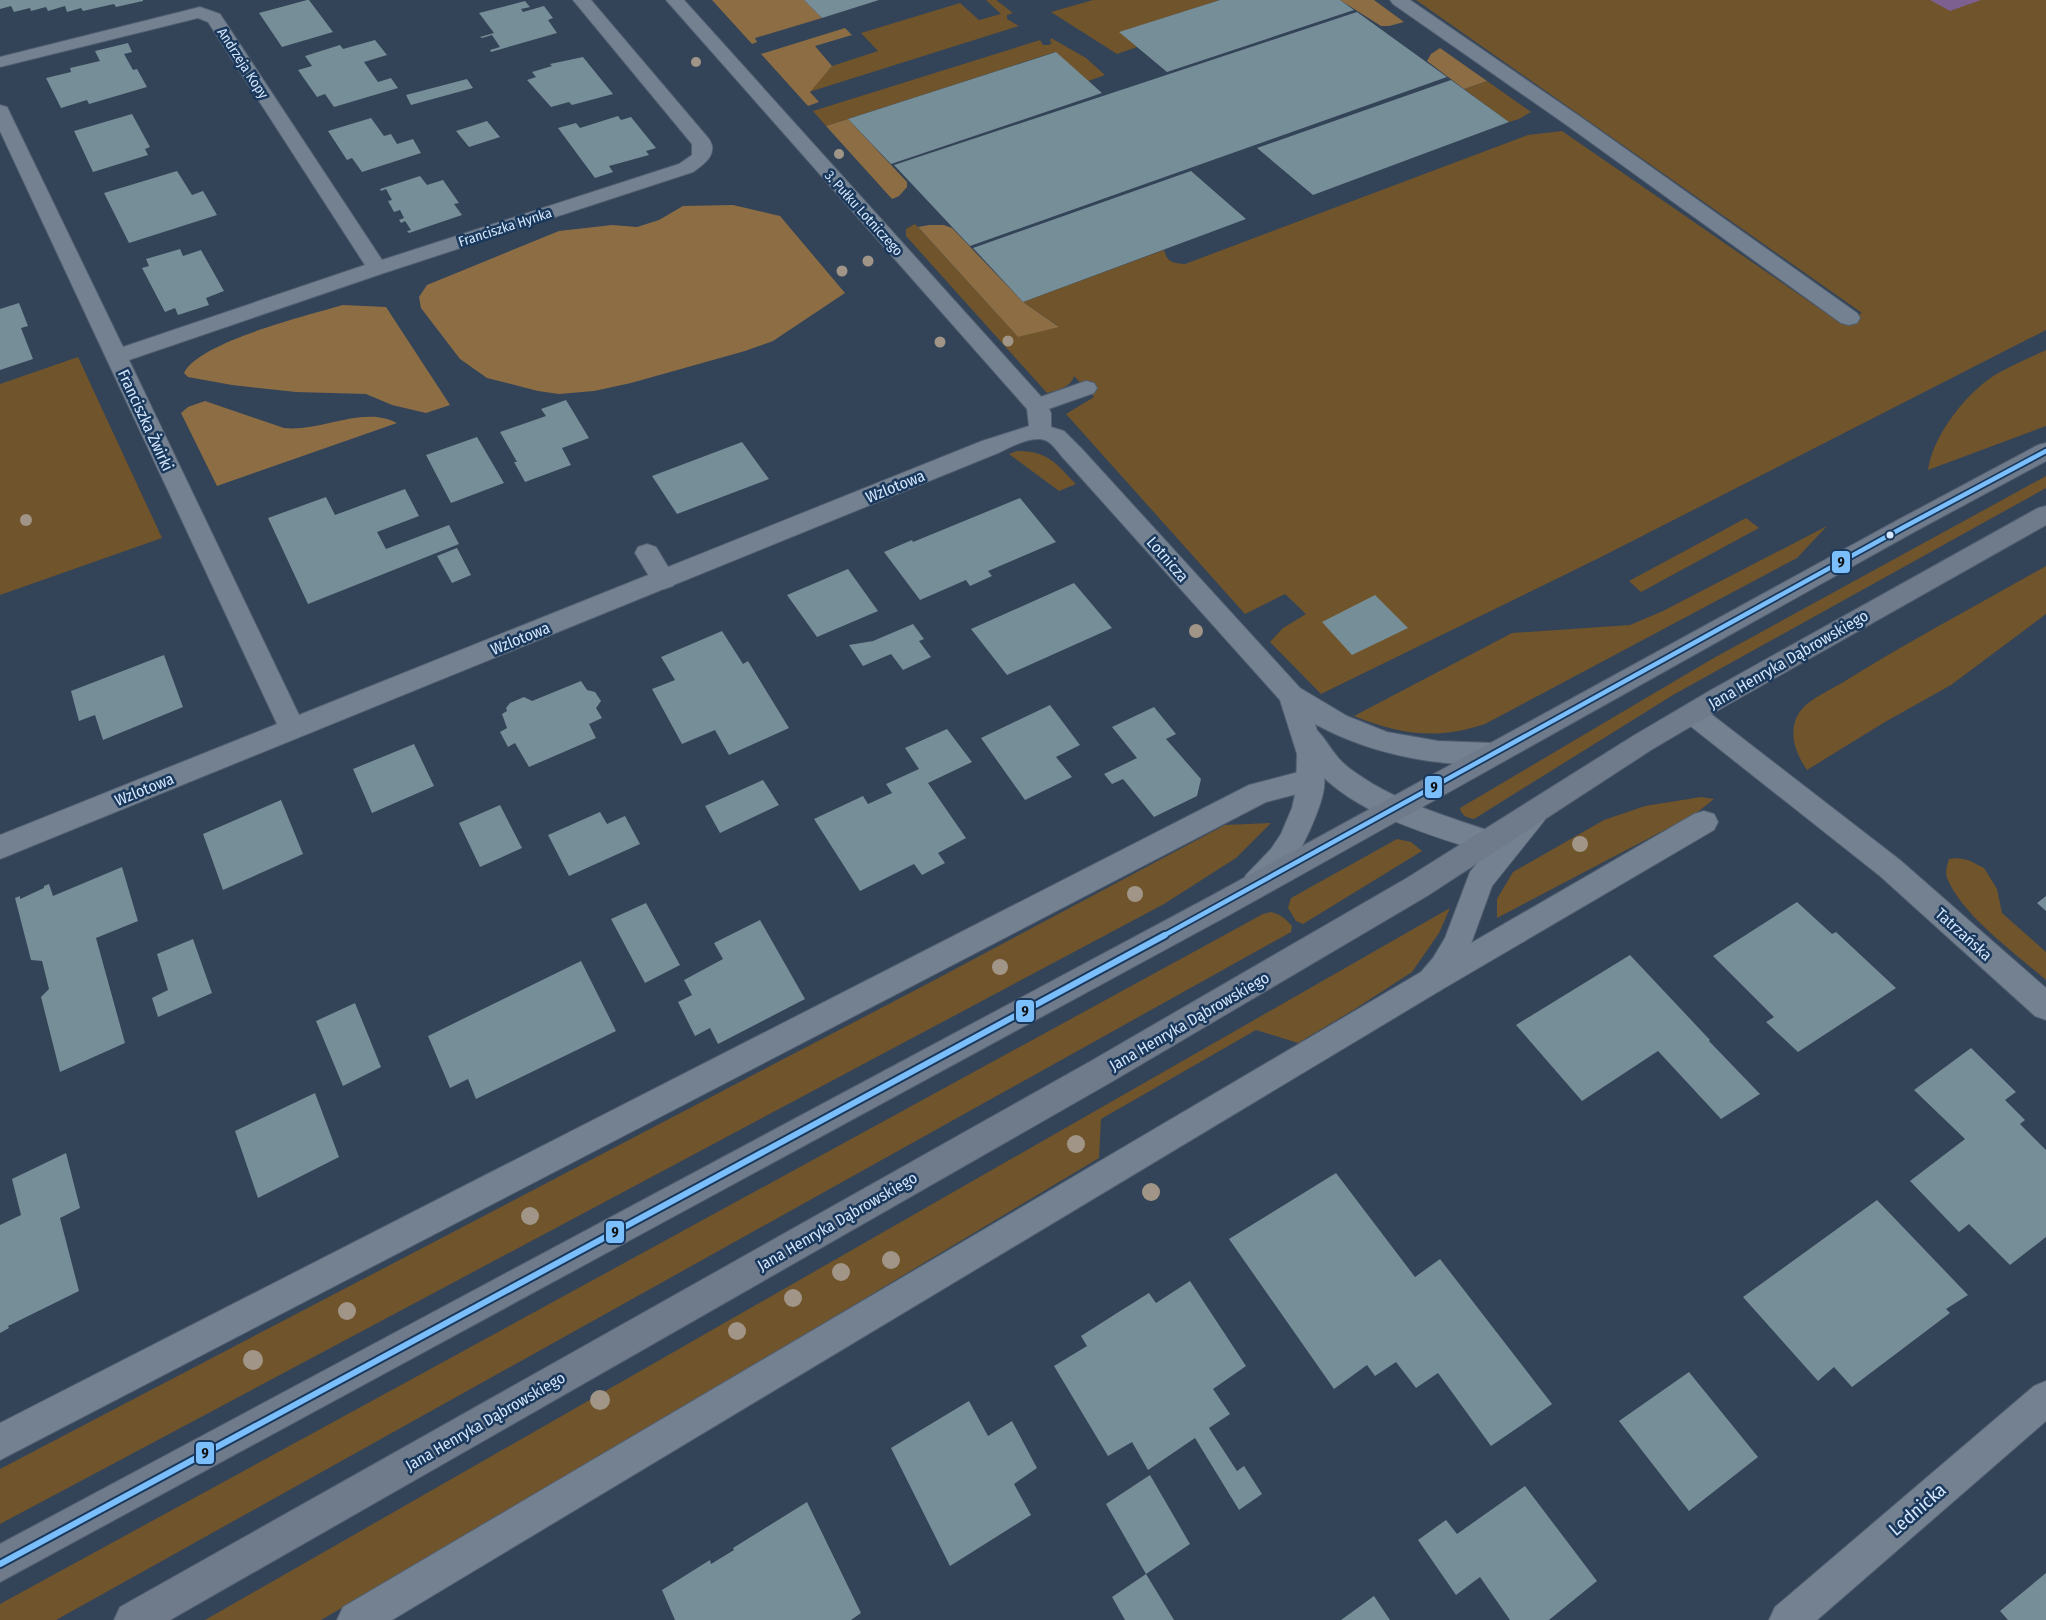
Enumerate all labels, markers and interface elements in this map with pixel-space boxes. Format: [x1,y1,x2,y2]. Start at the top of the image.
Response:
street label: Andrzeja Kopy [213,25,272,103]
street label: 3. Pułku Lotniczego [821,167,906,259]
street label: Franciszka Hynka [456,204,554,251]
street label: Franciszka Żwirki [114,367,177,474]
street label: Wzlotowa [863,466,928,507]
unlabelled marker [1885,530,1895,540]
street label: Lotnicza [1143,533,1192,586]
line badge: 9 [1831,550,1851,574]
text: 9 [1837,554,1845,571]
street label: Jana Henryka Dąbrowskiego [1705,606,1872,714]
street label: Wzlotowa [488,618,553,659]
street label: Wzlotowa [112,769,177,810]
line badge: 9 [1424,775,1443,799]
text: 9 [1430,779,1438,796]
street label: Tatrzańska [1932,904,1996,965]
street label: Jana Henryka Dąbrowskiego [1106,968,1273,1076]
line badge: 9 [1015,999,1035,1023]
text: 9 [1021,1003,1029,1020]
street label: Jana Henryka Dąbrowskiego [754,1168,921,1276]
line badge: 9 [605,1220,625,1244]
text: 9 [611,1224,619,1241]
street label: Jana Henryka Dąbrowskiego [402,1368,569,1476]
line badge: 9 [195,1441,215,1465]
text: 9 [201,1445,209,1462]
street label: Lednicka [1884,1478,1951,1540]

